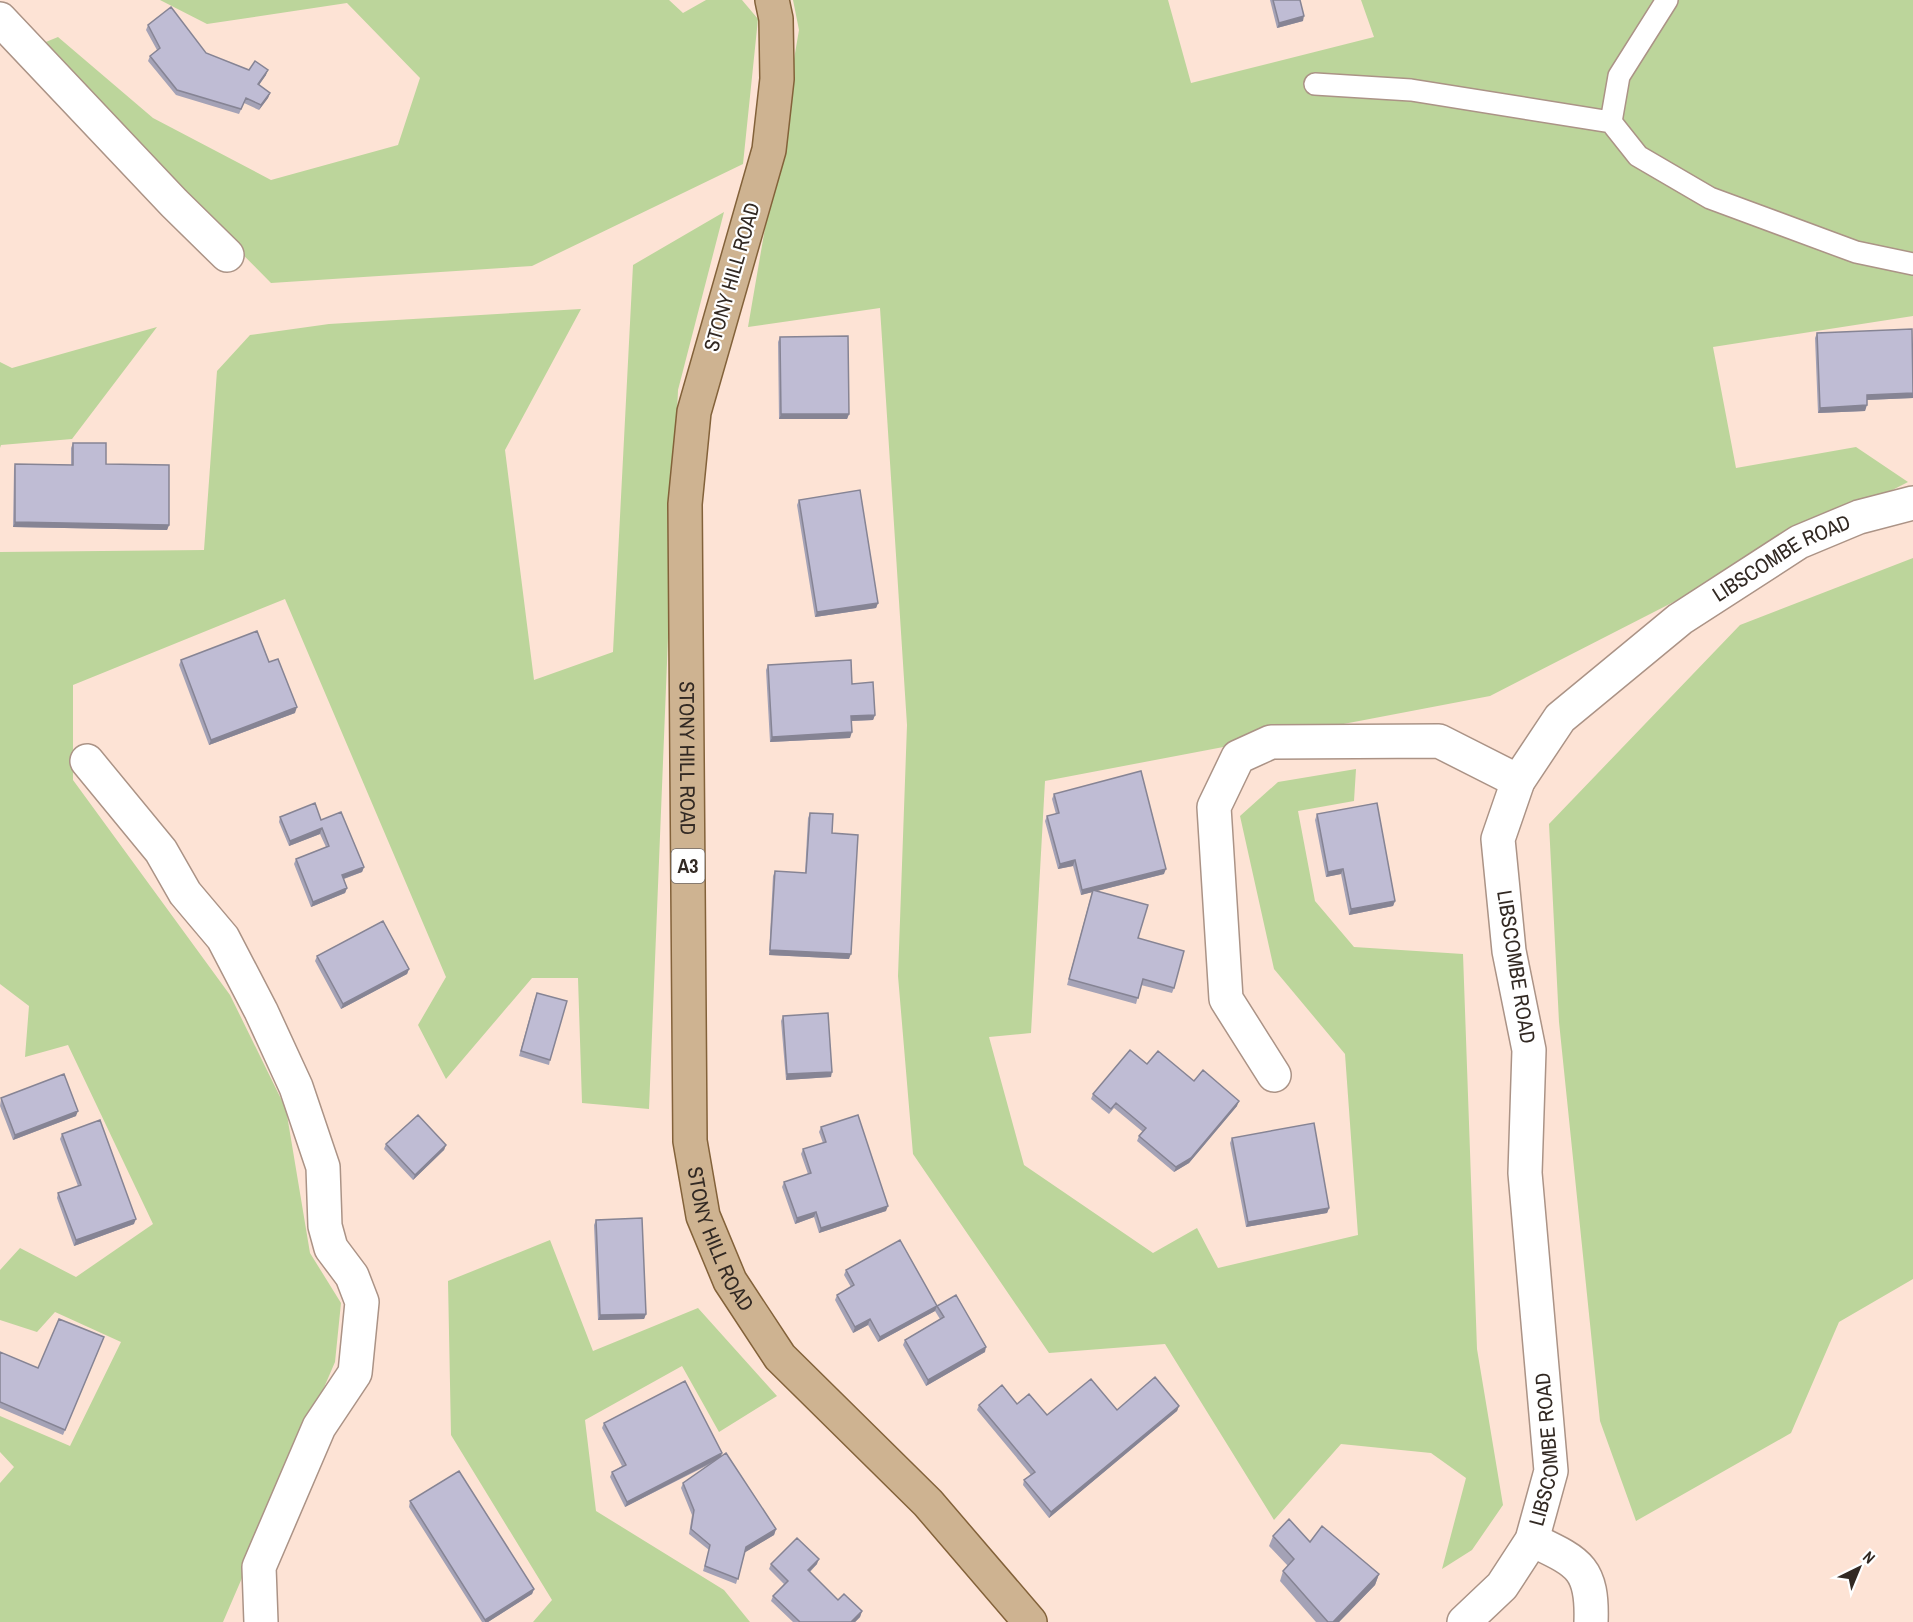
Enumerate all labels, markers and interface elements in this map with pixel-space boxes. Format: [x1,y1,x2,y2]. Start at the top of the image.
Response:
street label: STONY HILL ROAD [696,199,767,355]
street label: LIBSCOMBE ROAD [1706,507,1855,608]
street label: STONY HILL ROAD [672,681,703,835]
road number: A3 [672,849,704,883]
street label: LIBSCOMBE ROAD [1490,888,1543,1046]
street label: STONY HILL ROAD [681,1164,761,1317]
street label: LIBSCOMBE ROAD [1522,1371,1566,1529]
north arrow [1829,1538,1889,1598]
text: N [1858,1546,1880,1568]

